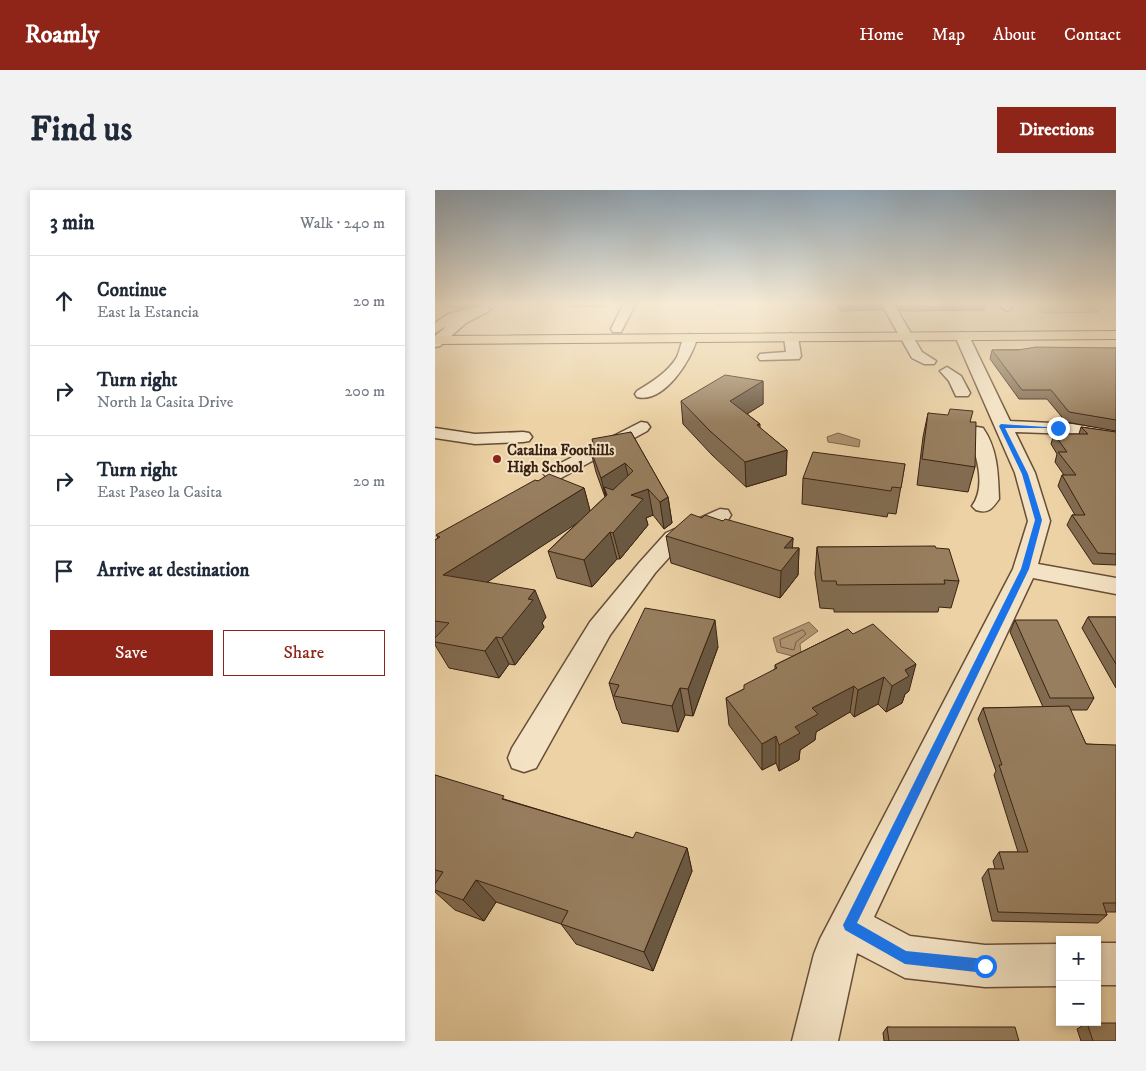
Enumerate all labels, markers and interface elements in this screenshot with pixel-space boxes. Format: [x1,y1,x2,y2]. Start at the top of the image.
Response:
text: Roamly [25,20,99,50]
text: Home [859,24,904,46]
text: Map [932,24,965,46]
text: About [993,24,1036,46]
text: Contact [1064,24,1121,46]
button: Directions [997,107,1116,153]
text: Find us [30,108,132,152]
text: 3 min [50,210,95,236]
text: Walk · 240 m [300,213,385,233]
text: Continue [97,279,167,302]
icon: ahead [50,287,78,315]
text: 20 m [353,291,385,311]
text: East la Estancia [97,302,199,322]
text: Turn right [97,369,177,392]
icon: right [50,377,78,405]
text: 200 m [344,381,385,401]
text: North la Casita Drive [97,392,233,412]
route end [1047,417,1070,440]
place label: Catalina Foothills High School [507,441,614,477]
marker: Catalina Foothills High School [491,453,503,465]
text: Turn right [97,459,177,482]
icon: right [50,467,78,495]
text: 20 m [353,471,385,491]
text: East Paseo la Casita [97,482,222,502]
icon: arrive [50,557,78,585]
text: Arrive at destination [97,559,249,582]
button: Save [50,630,213,676]
button: Share [223,630,385,676]
map controls [1056,936,1101,1026]
button: + [1056,936,1101,981]
route start [974,955,997,978]
button: − [1056,981,1101,1026]

